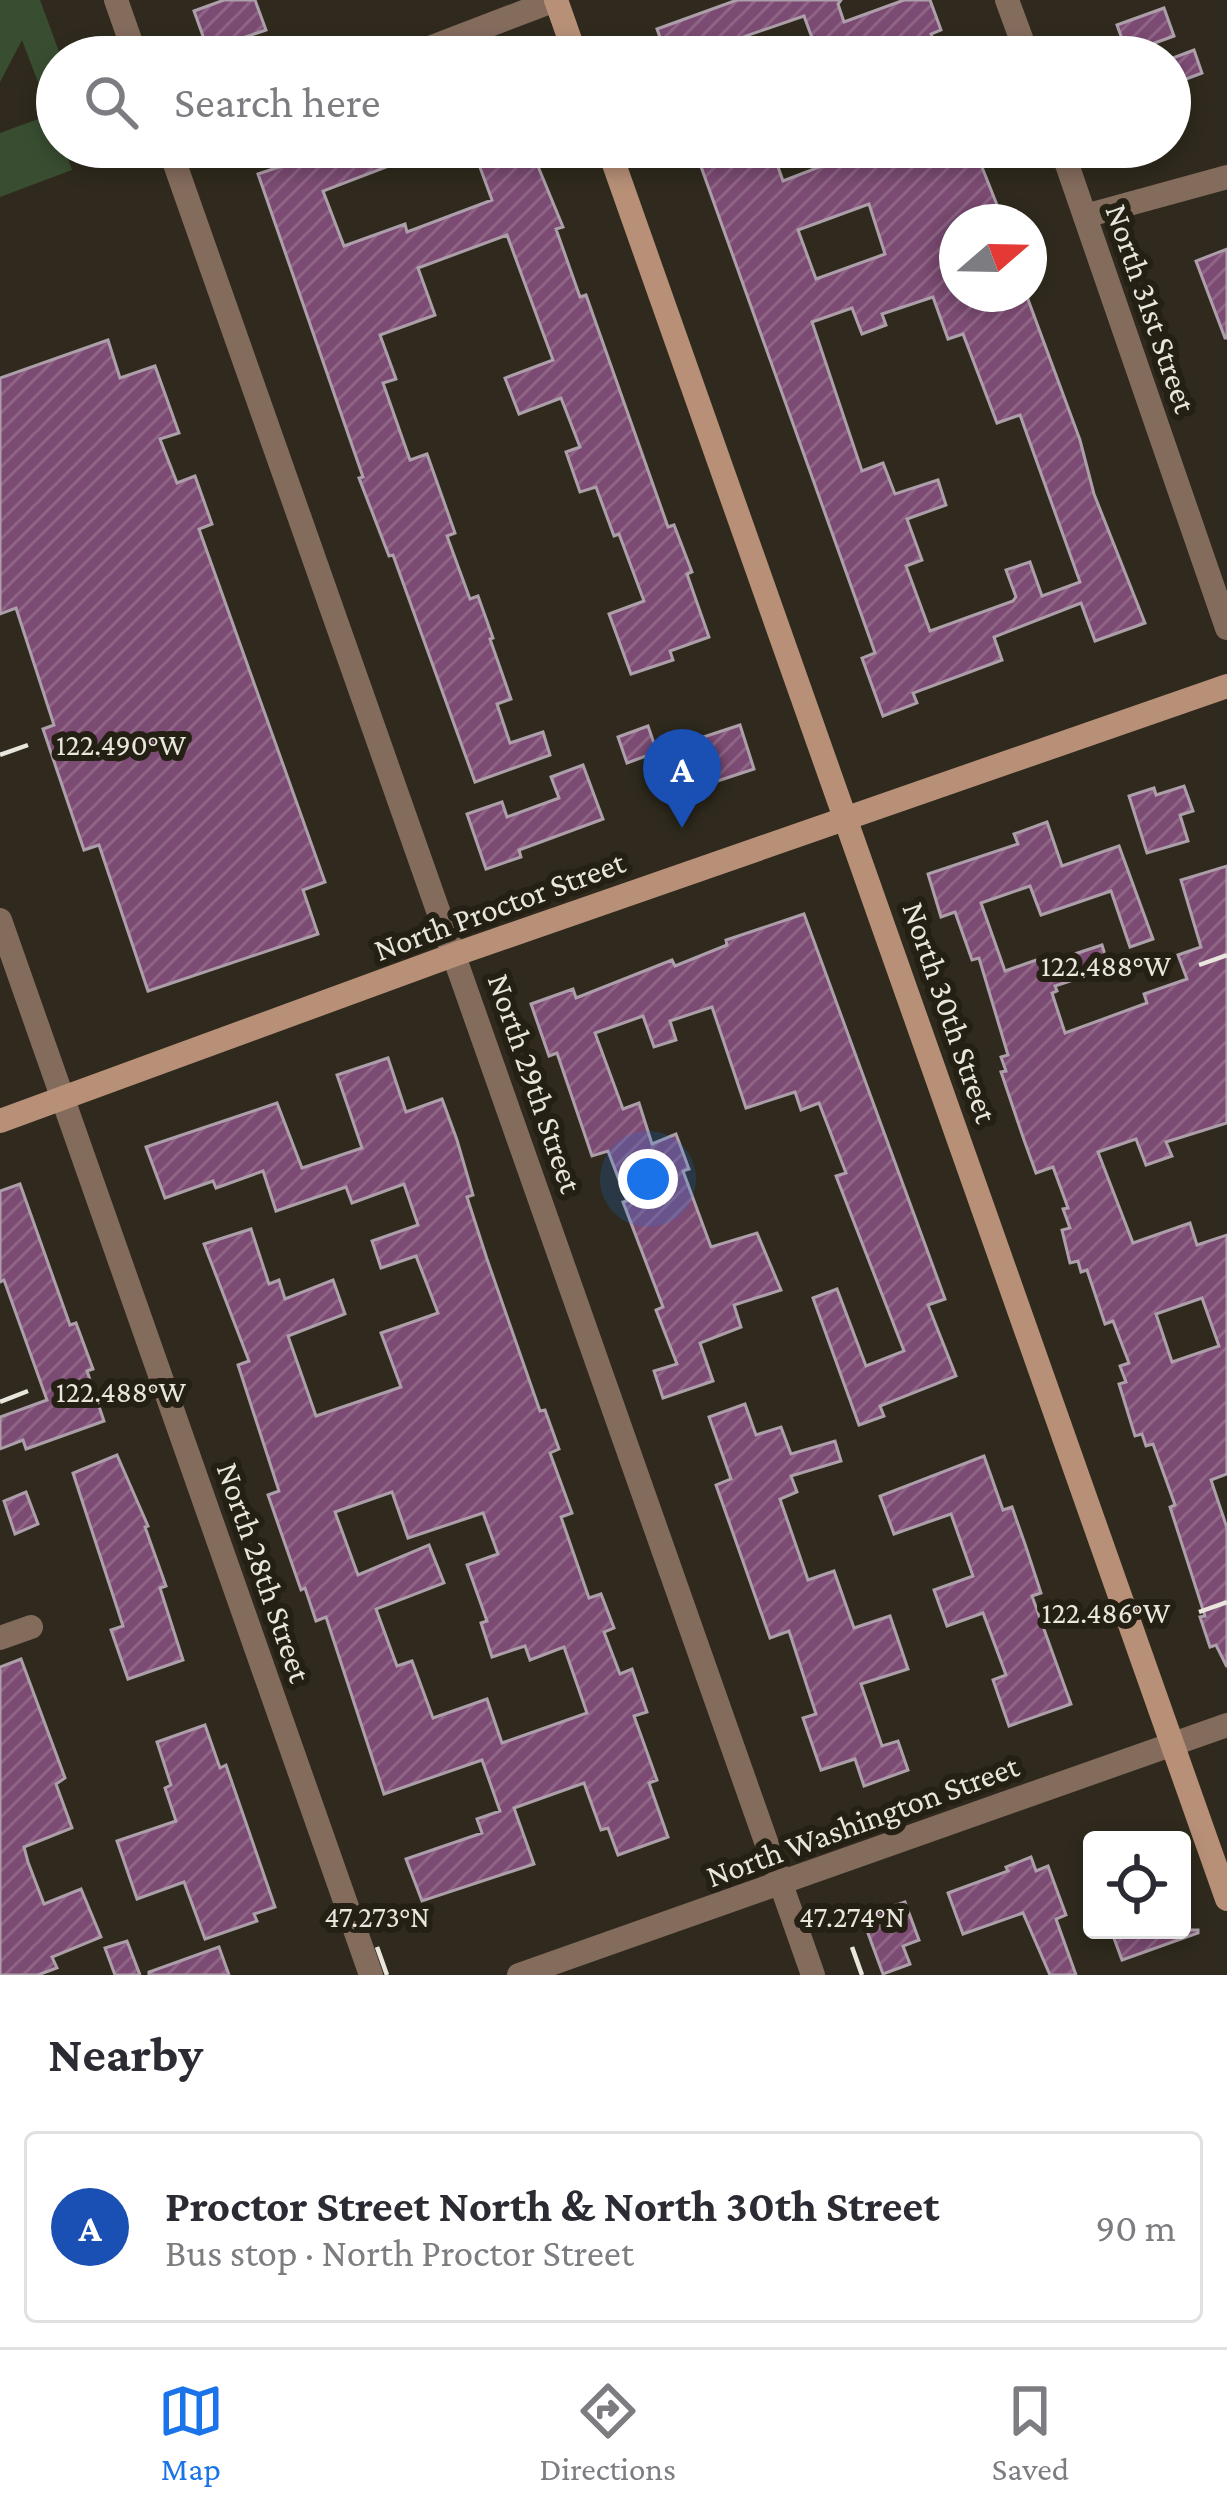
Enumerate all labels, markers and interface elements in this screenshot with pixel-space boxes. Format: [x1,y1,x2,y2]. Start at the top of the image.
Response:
search box [36,36,1191,168]
icon: search [78,69,144,135]
text: Search here [174,77,381,127]
street label: North 31st Street [1098,199,1205,418]
north arrow [939,204,1047,312]
text: 122.490°W [56,728,187,761]
pin: A [643,729,721,828]
street label: North Proctor Street [369,843,631,968]
street label: North 30th Street [895,897,1006,1128]
text: 122.488°W [1041,949,1172,982]
street label: North 29th Street [481,969,591,1198]
your location [618,1149,678,1209]
text: 122.488°W [56,1375,187,1408]
street label: North 28th Street [210,1457,320,1688]
text: 122.486°W [1042,1596,1171,1629]
street label: North Washington Street [701,1746,1024,1894]
map controls [1083,1831,1191,1939]
button: locate [1083,1831,1191,1939]
text: 47.273°N [324,1900,430,1933]
text: 47.274°N [799,1900,905,1933]
text: Nearby [48,2025,203,2082]
text: Proctor Street North & North 30th Street [165,2181,939,2231]
text: A [78,2206,102,2249]
text: 90 m [1095,2206,1176,2249]
text: Bus stop · North Proctor Street [165,2231,634,2274]
tab: Map [158,2378,224,2487]
tab: Directions [540,2378,676,2487]
tab: Saved [992,2378,1069,2487]

